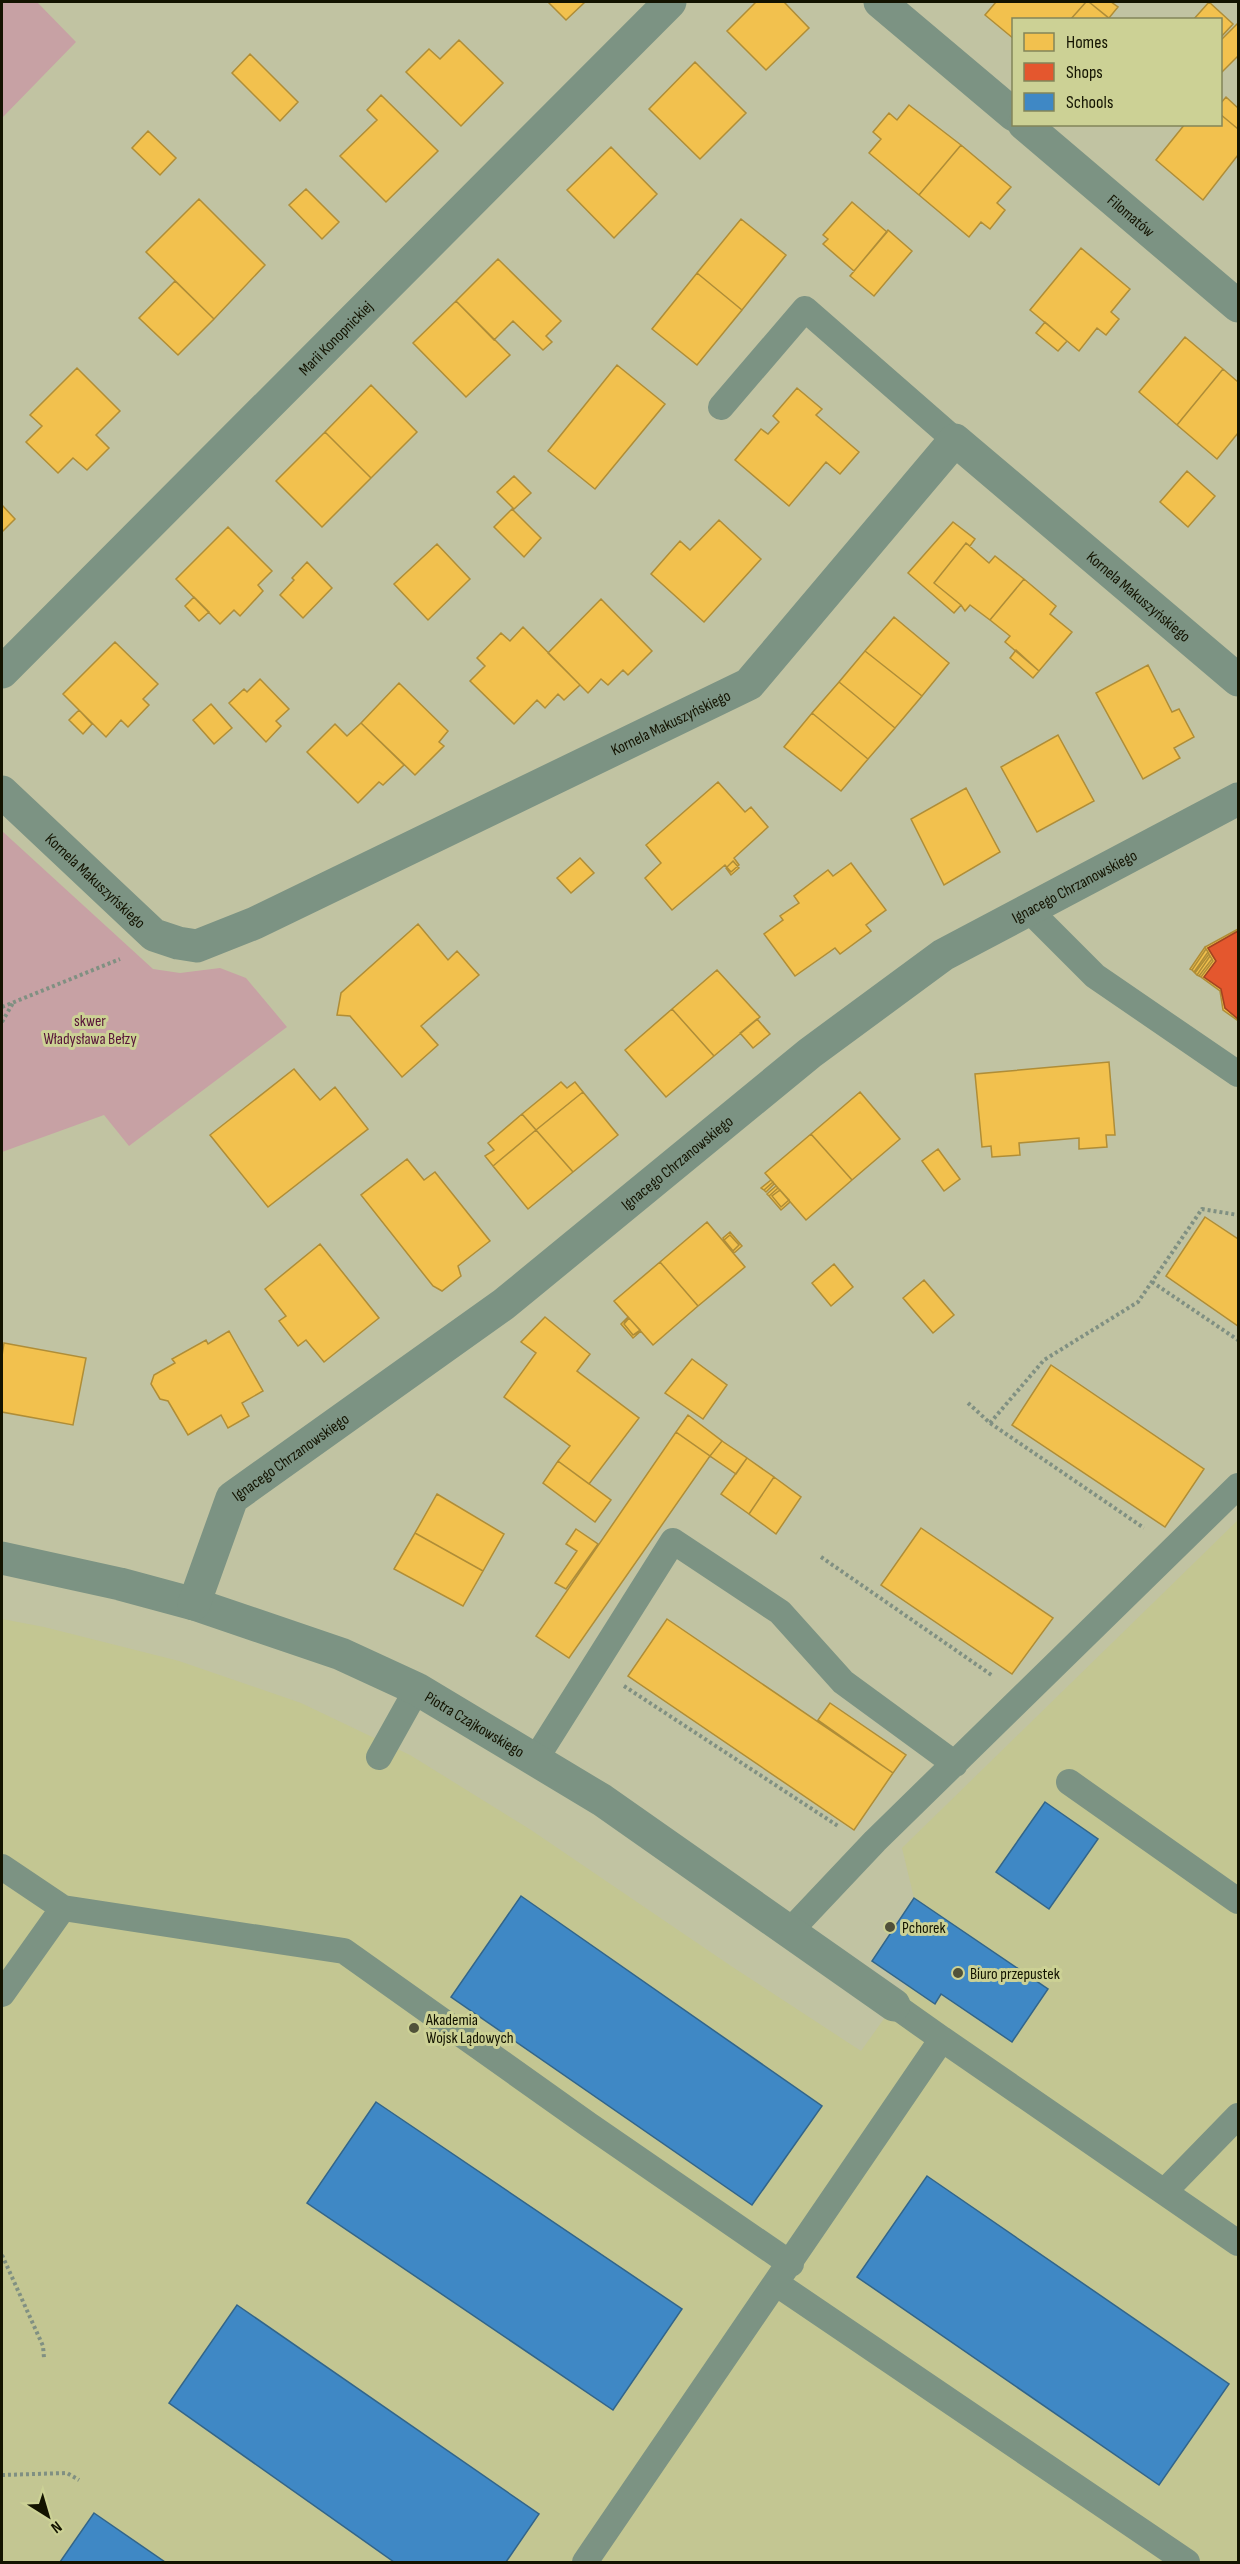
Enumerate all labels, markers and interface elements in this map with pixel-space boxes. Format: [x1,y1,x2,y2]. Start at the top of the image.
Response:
legend [1012,18,1222,126]
text: Homes [1066,32,1108,53]
text: Shops [1066,62,1103,83]
text: Schools [1066,92,1113,113]
street label: Filomatów [1103,191,1158,242]
street label: Marii Konopnickiej [295,298,377,380]
street label: Kornela Makuszyńskiego [1082,548,1194,647]
street label: Kornela Makuszyńskiego [608,686,734,760]
street label: Kornela Makuszyńskiego [41,830,149,933]
street label: Ignacego Chrzanowskiego [1009,846,1141,928]
park label: skwer Władysława Bełzy [43,1012,137,1049]
street label: Ignacego Chrzanowskiego [618,1112,737,1215]
street label: Ignacego Chrzanowskiego [229,1410,353,1506]
street label: Piotra Czajkowskiego [421,1688,527,1762]
place label: Pchorek [902,1919,946,1938]
marker: Pchorek [883,1920,897,1934]
place label: Biuro przepustek [970,1965,1060,1984]
marker: Biuro przepustek [951,1966,965,1980]
place label: Akademia Wojsk Lądowych [425,2011,514,2048]
marker: Akademia Wojsk Lądowych [407,2021,421,2035]
north arrow [18,2486,78,2546]
text: N [47,2517,65,2537]

